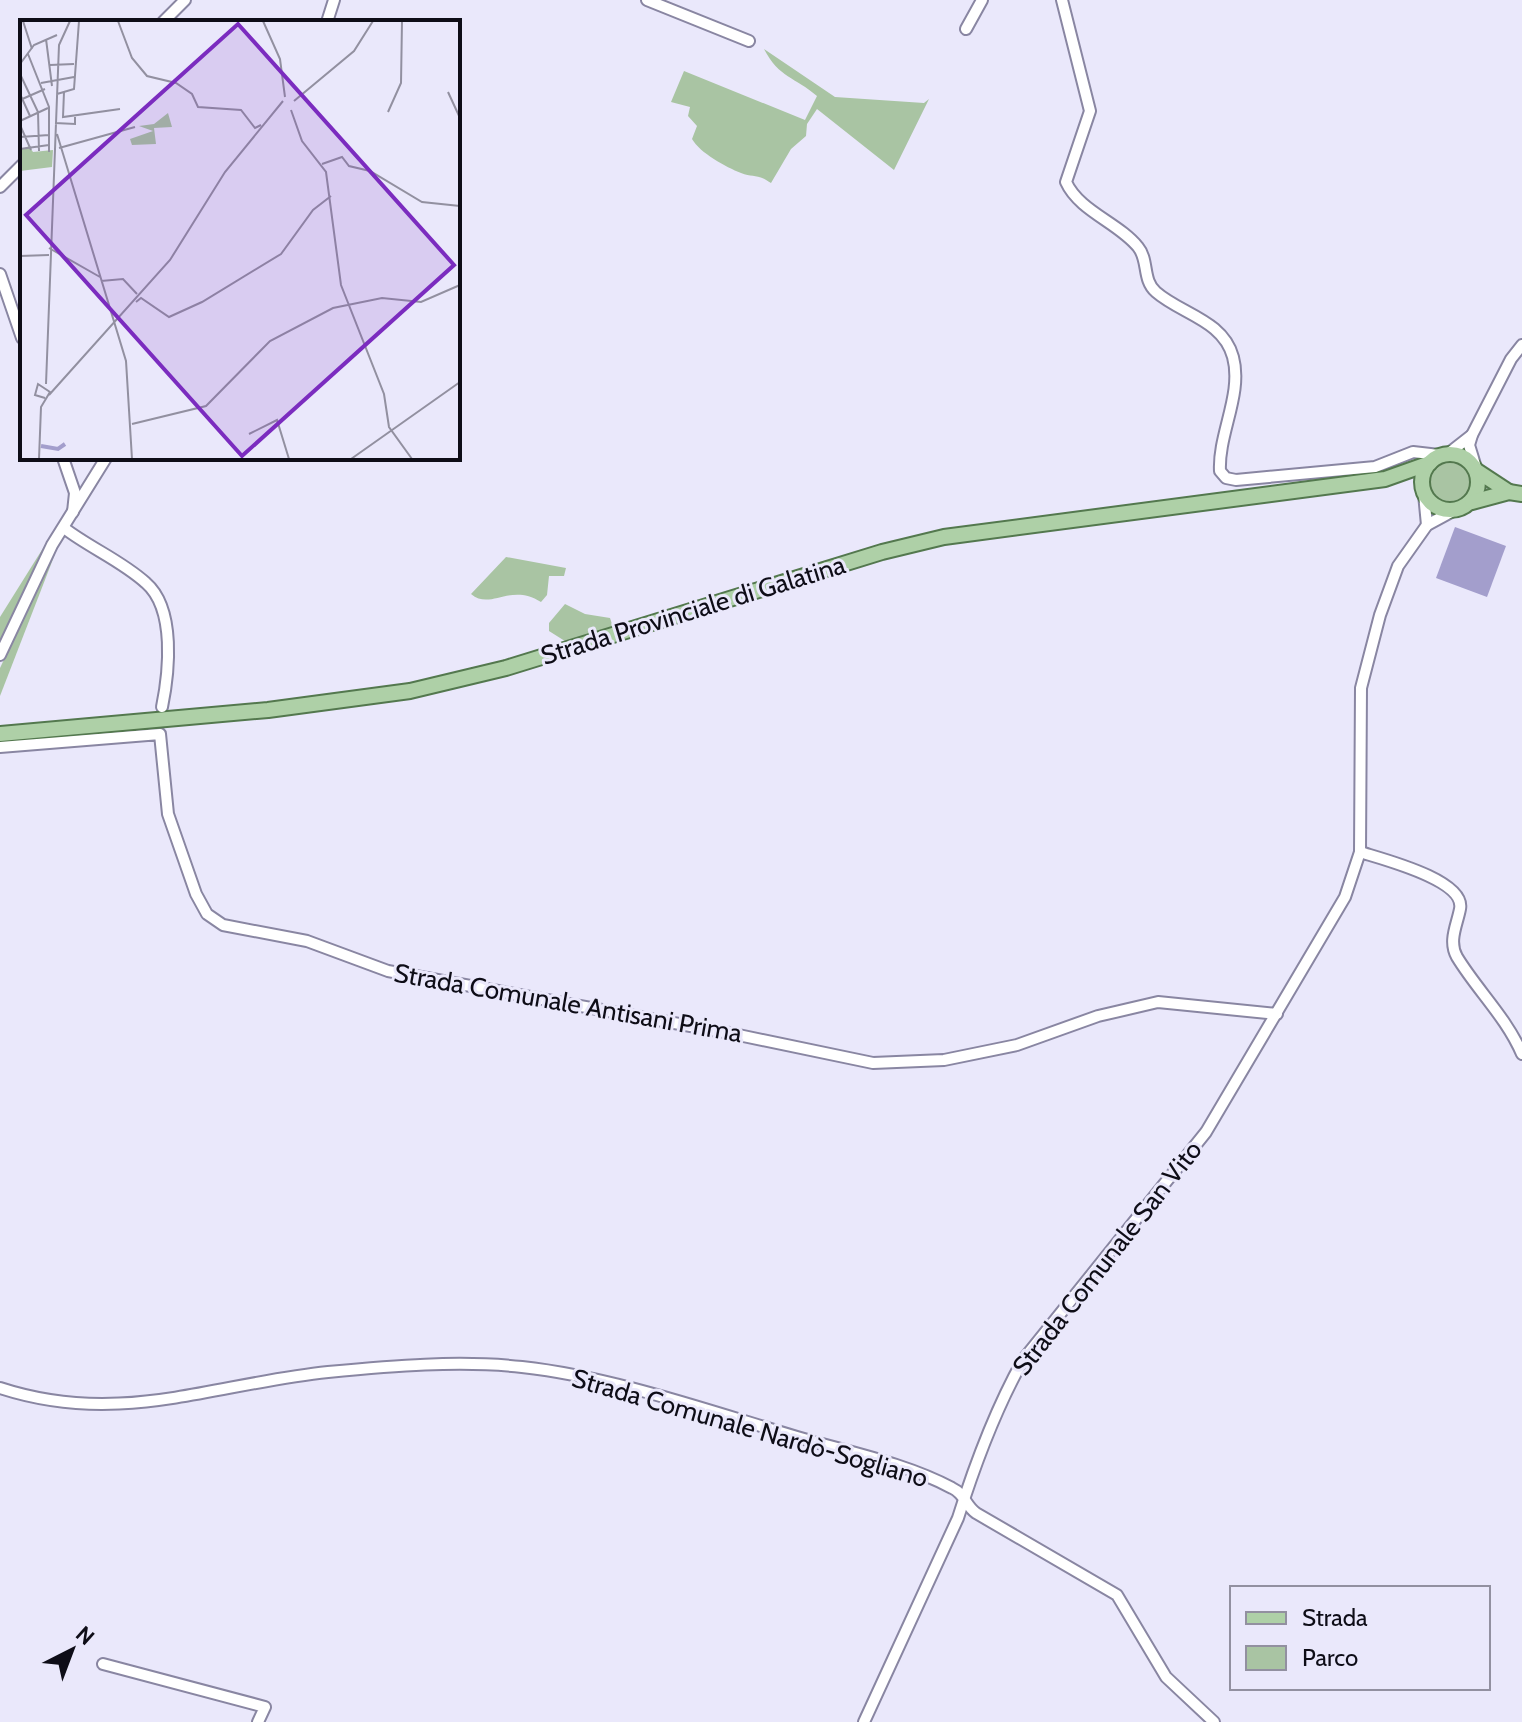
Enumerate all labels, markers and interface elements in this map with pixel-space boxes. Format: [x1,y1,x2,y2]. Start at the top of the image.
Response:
inset map [20,20,460,460]
street label: Strada Provinciale di Galatina [537,548,850,672]
street label: Strada Comunale Antisani Prima [391,957,745,1049]
street label: Strada Comunale San Vito [1005,1134,1209,1382]
street label: Strada Comunale Nardò-Sogliano [568,1362,932,1494]
legend [1230,1586,1490,1690]
text: Strada [1302,1603,1368,1632]
north arrow [32,1610,112,1690]
text: N [70,1620,100,1651]
text: Parco [1302,1643,1358,1672]

